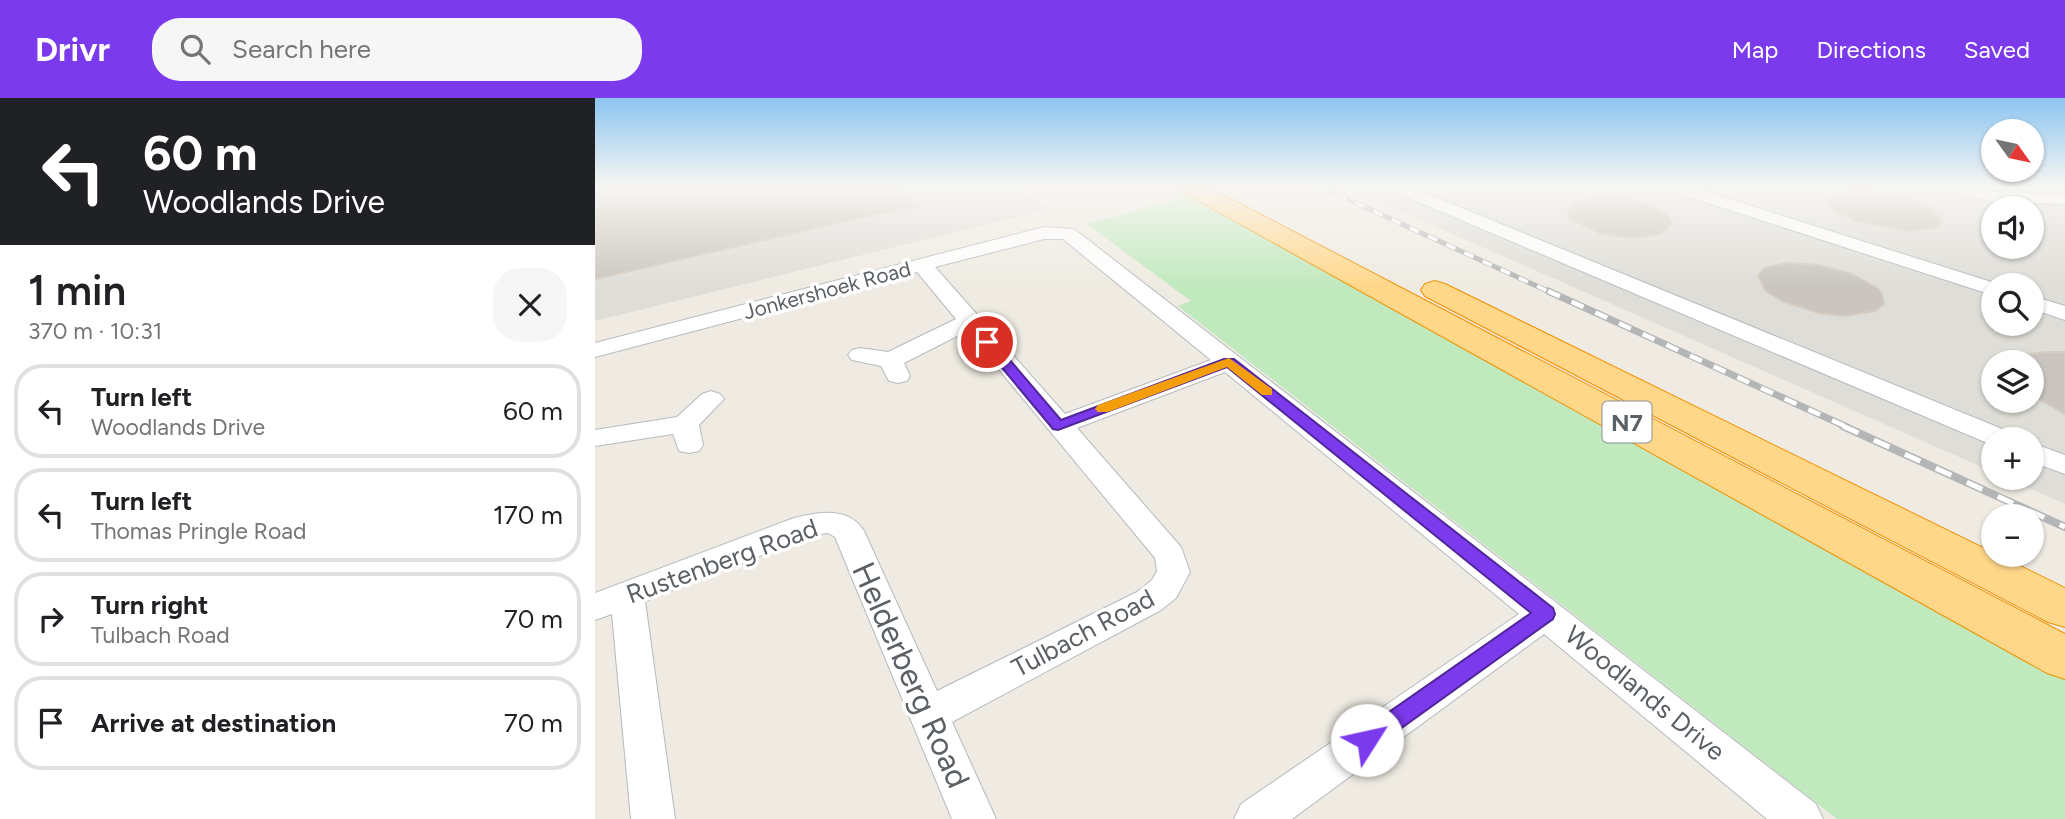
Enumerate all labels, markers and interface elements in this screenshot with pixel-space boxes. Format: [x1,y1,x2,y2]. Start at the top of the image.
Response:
search box [152,18,642,81]
text: Drivr [35,30,110,69]
icon: search [176,30,214,68]
text: Search here [232,33,371,65]
text: Map [1732,35,1778,64]
text: Directions [1816,35,1926,64]
text: Saved [1964,35,2030,64]
north arrow [1981,119,2044,182]
map controls [1981,119,2044,567]
text: 60 m [143,123,258,182]
icon: left [28,126,119,217]
text: Woodlands Drive [143,183,385,221]
button: sound [1981,196,2044,259]
street label: Jonkershoek Road [741,256,913,324]
text: 1 min [28,265,126,316]
button: close [493,268,567,342]
button: search [1981,273,2044,336]
pin [957,312,1017,372]
text: 370 m · 10:31 [28,317,162,345]
icon: arrive [968,323,1006,361]
button: layers [1981,350,2044,413]
text: Turn left [91,381,192,413]
icon: left [32,392,70,430]
text: 60 m [503,395,563,427]
road number: N7 [1602,402,1651,442]
text: Woodlands Drive [91,413,265,441]
button: + [1981,427,2044,490]
text: Turn left [91,485,192,517]
icon: left [32,496,70,534]
text: 170 m [493,499,563,531]
button: − [1981,504,2044,567]
street label: Rustenberg Road [622,512,822,610]
text: Thomas Pringle Road [91,517,306,545]
street label: Helderberg Road [844,556,978,794]
street label: Tulbach Road [1006,582,1160,684]
text: Turn right [91,589,208,621]
icon: right [32,600,70,638]
text: 70 m [504,603,563,635]
street label: Woodlands Drive [1559,619,1731,767]
text: Tulbach Road [91,621,230,649]
position arrow [1330,703,1404,777]
icon: arrive [32,704,70,742]
text: Arrive at destination [91,707,336,739]
text: 70 m [504,707,563,739]

